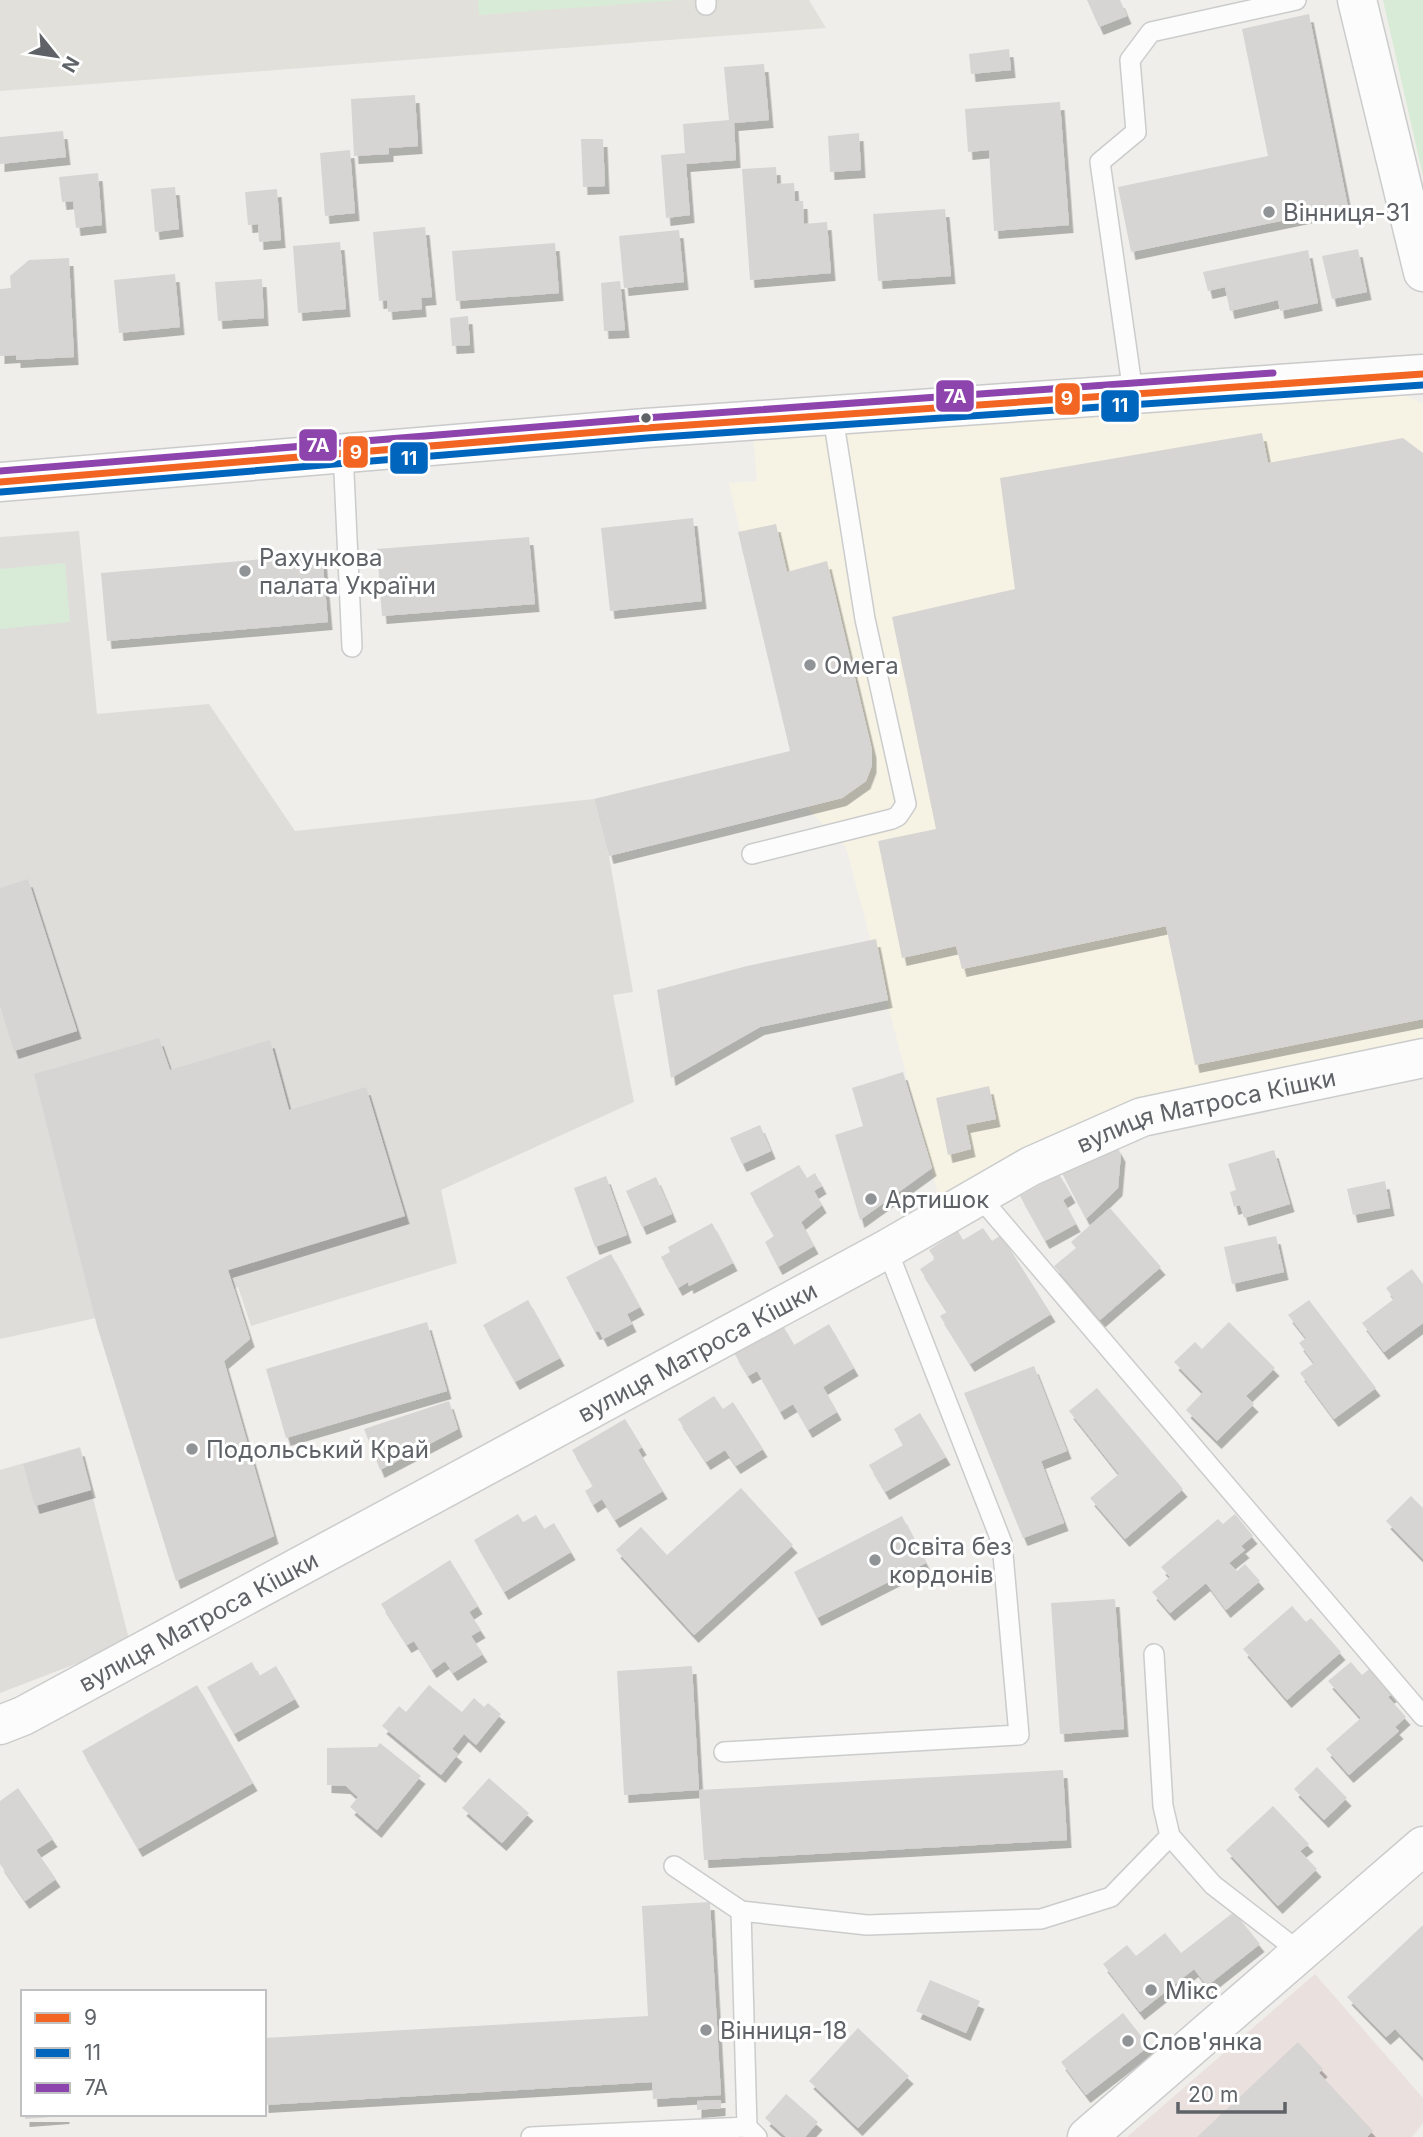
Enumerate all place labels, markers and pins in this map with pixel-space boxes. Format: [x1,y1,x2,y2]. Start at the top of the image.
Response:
place label: Вінниця-31 [1283,198,1410,227]
marker: Вінниця-31 [1261,204,1277,220]
unlabelled marker [639,411,653,425]
place label: Рахункова палата України [259,543,436,600]
marker: Рахункова палата України [237,563,253,579]
place label: Омега [824,651,899,680]
marker: Омега [802,657,818,673]
place label: Артишок [885,1185,989,1214]
marker: Артишок [863,1191,879,1207]
place label: Подольський Край [206,1435,429,1464]
marker: Подольський Край [184,1441,200,1457]
place label: Освіта без кордонів [889,1532,1012,1589]
marker: Освіта без кордонів [867,1552,883,1568]
place label: Мікс [1165,1976,1219,2005]
marker: Мікс [1143,1982,1159,1998]
place label: Вінниця-18 [720,2016,847,2045]
marker: Вінниця-18 [698,2022,714,2038]
place label: Слов'янка [1142,2027,1262,2056]
marker: Слов'янка [1120,2033,1136,2049]

